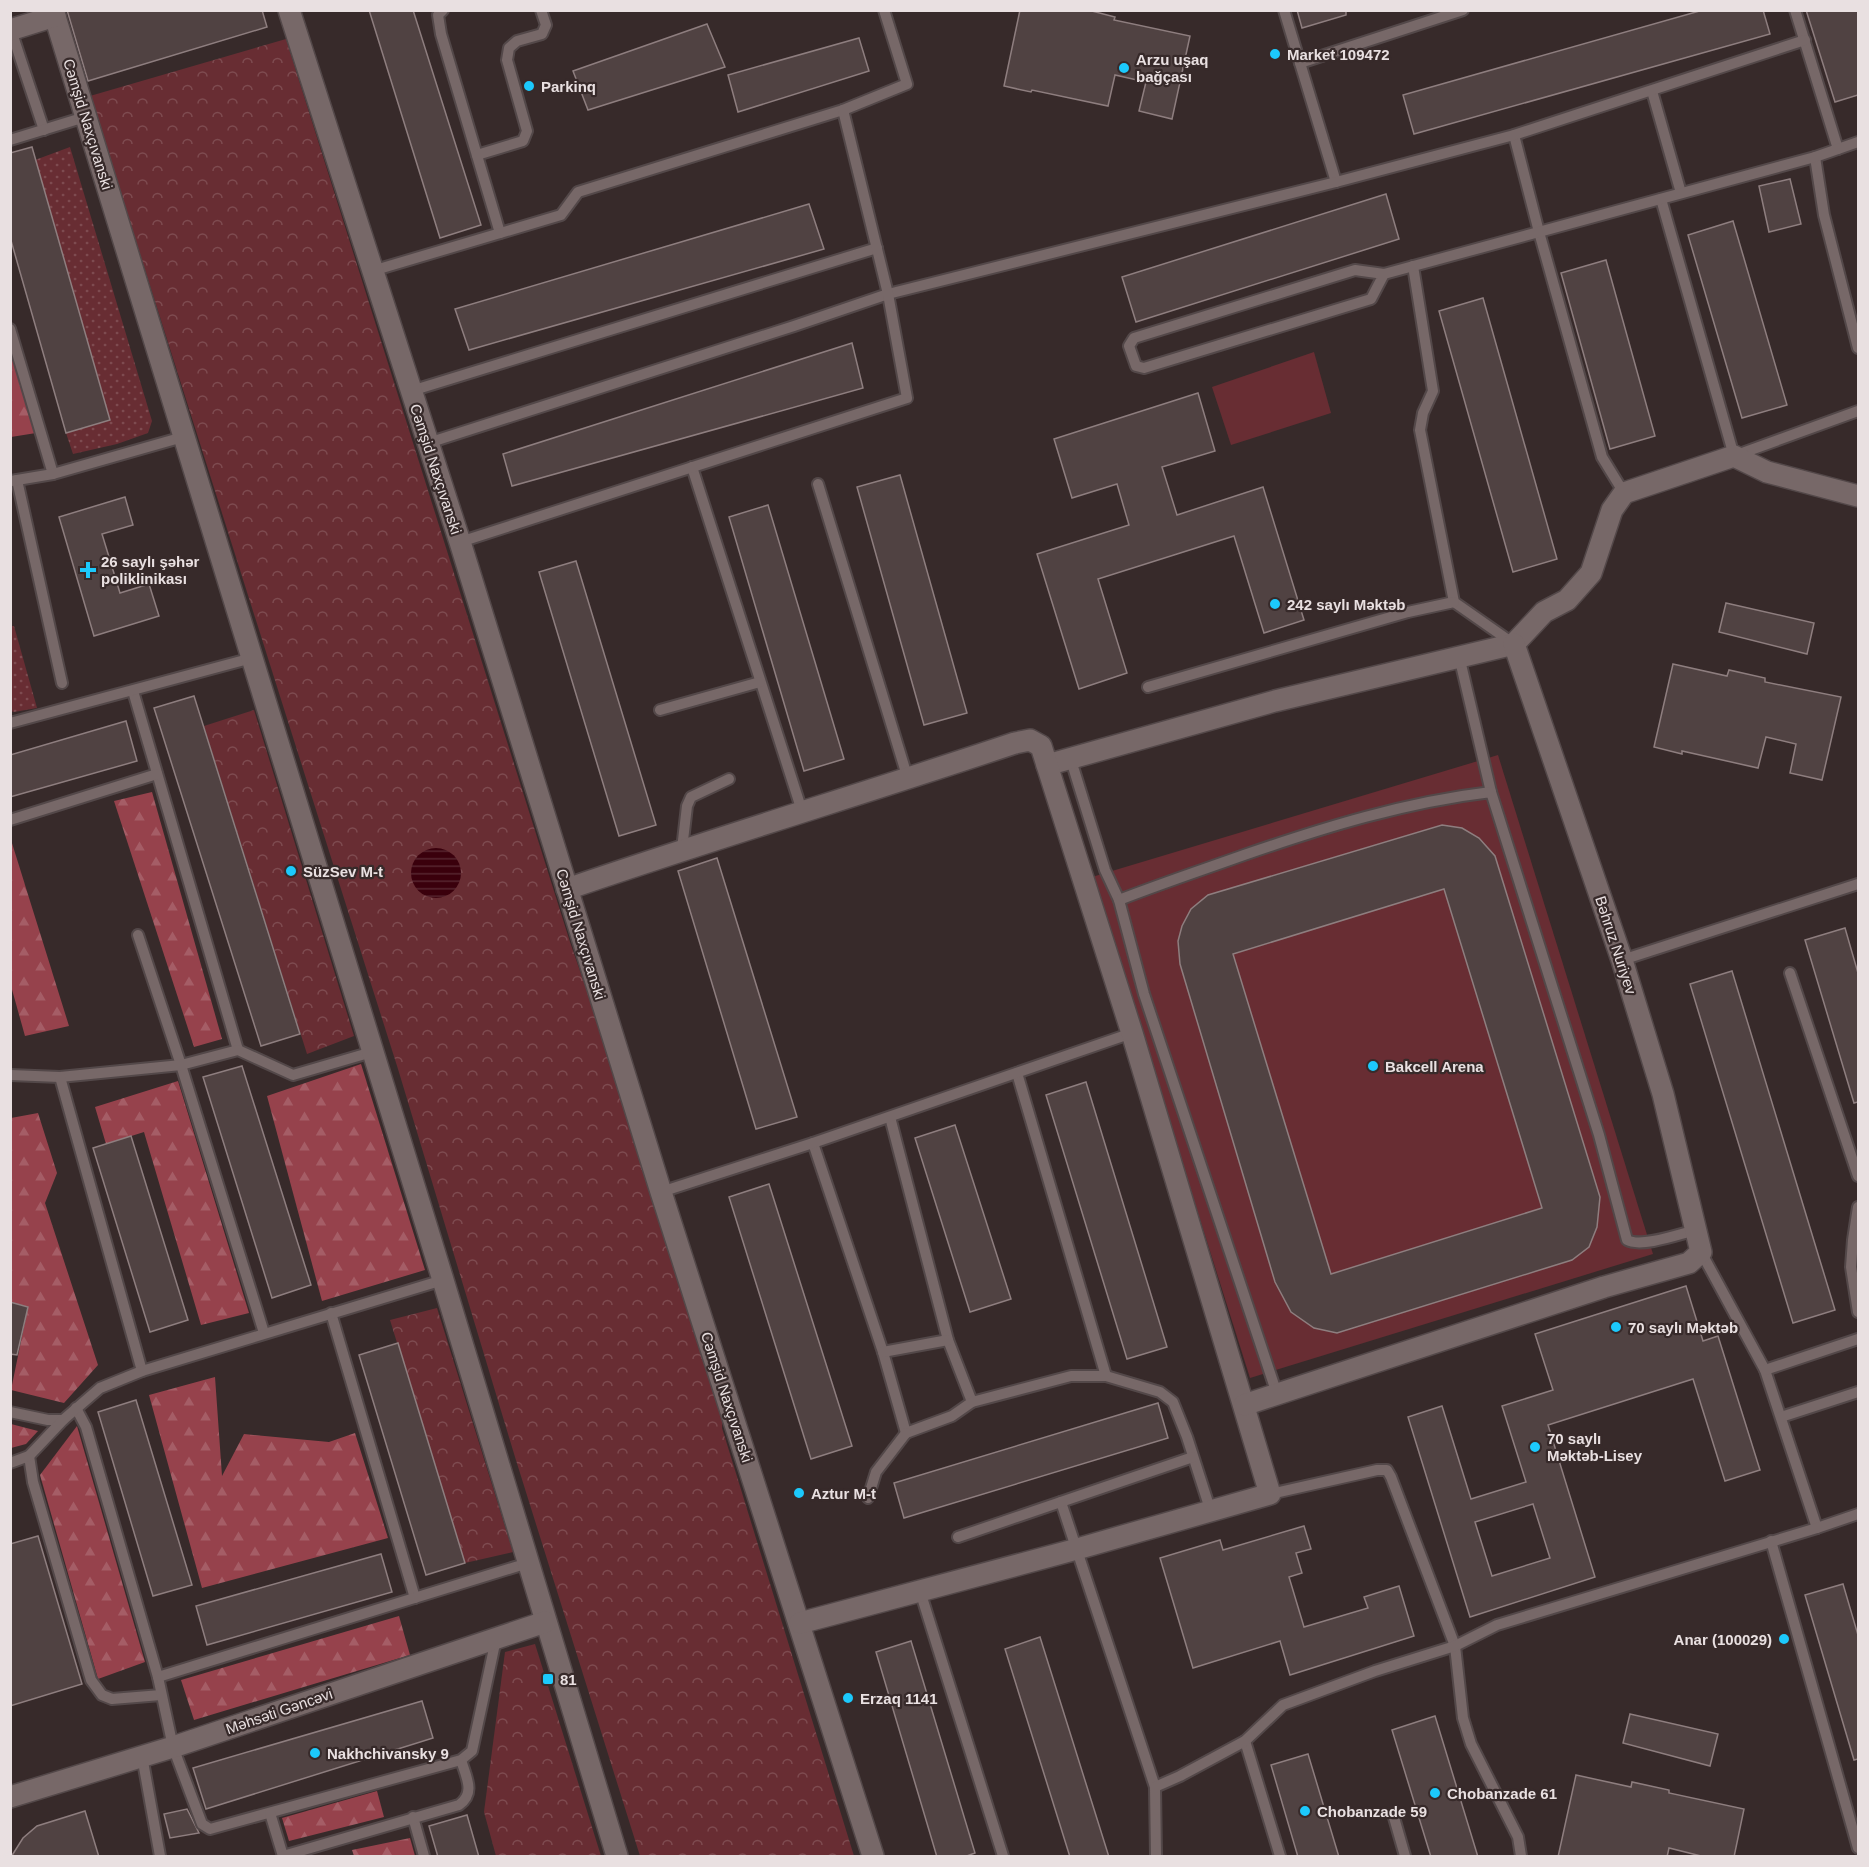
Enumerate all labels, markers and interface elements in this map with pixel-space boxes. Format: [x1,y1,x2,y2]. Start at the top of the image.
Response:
place label: Market 109472 [1287,46,1390,63]
marker: Market 109472 [1268,47,1282,61]
place label: Arzu uşaq bağçası [1136,51,1209,85]
street label: Cəmşid Naxçıvanski [60,57,116,191]
marker: Arzu uşaq bağçası [1117,61,1131,75]
place label: Parkinq [541,78,596,95]
marker: Parkinq [522,79,536,93]
street label: Cəmşid Naxçıvanski [407,402,465,536]
place label: 26 saylı şəhər poliklinikası [101,553,200,587]
marker: 26 saylı şəhər poliklinikası [79,561,97,579]
place label: 242 saylı Məktəb [1287,596,1405,613]
marker: 242 saylı Məktəb [1268,597,1282,611]
place label: SüzSev M-t [303,863,383,880]
marker: SüzSev M-t [284,864,298,878]
street label: Cəmşid Naxçıvanski [553,867,609,1001]
street label: Bəhruz Nuriyev [1592,894,1640,997]
place label: Bakcell Arena [1385,1058,1484,1075]
marker: Bakcell Arena [1366,1059,1380,1073]
place label: 70 saylı Məktəb [1628,1319,1738,1336]
marker: 70 saylı Məktəb [1609,1320,1623,1334]
street label: Cəmşid Naxçıvanski [698,1330,756,1464]
place label: 70 saylı Məktəb-Lisey [1547,1430,1643,1464]
marker: 70 saylı Məktəb-Lisey [1528,1440,1542,1454]
place label: Aztur M-t [811,1485,876,1502]
marker: Aztur M-t [792,1486,806,1500]
place label: Anar (100029) [1674,1631,1772,1648]
marker: Anar (100029) [1777,1632,1791,1646]
place label: 81 [560,1671,577,1688]
marker: 81 [541,1672,555,1686]
street label: Məhsəti Gəncəvi [223,1685,335,1737]
place label: Erzaq 1141 [860,1690,938,1707]
marker: Erzaq 1141 [841,1691,855,1705]
place label: Nakhchivansky 9 [327,1745,449,1762]
marker: Nakhchivansky 9 [308,1746,322,1760]
place label: Chobanzade 61 [1447,1785,1557,1802]
marker: Chobanzade 61 [1428,1786,1442,1800]
place label: Chobanzade 59 [1317,1803,1427,1820]
marker: Chobanzade 59 [1298,1804,1312,1818]

